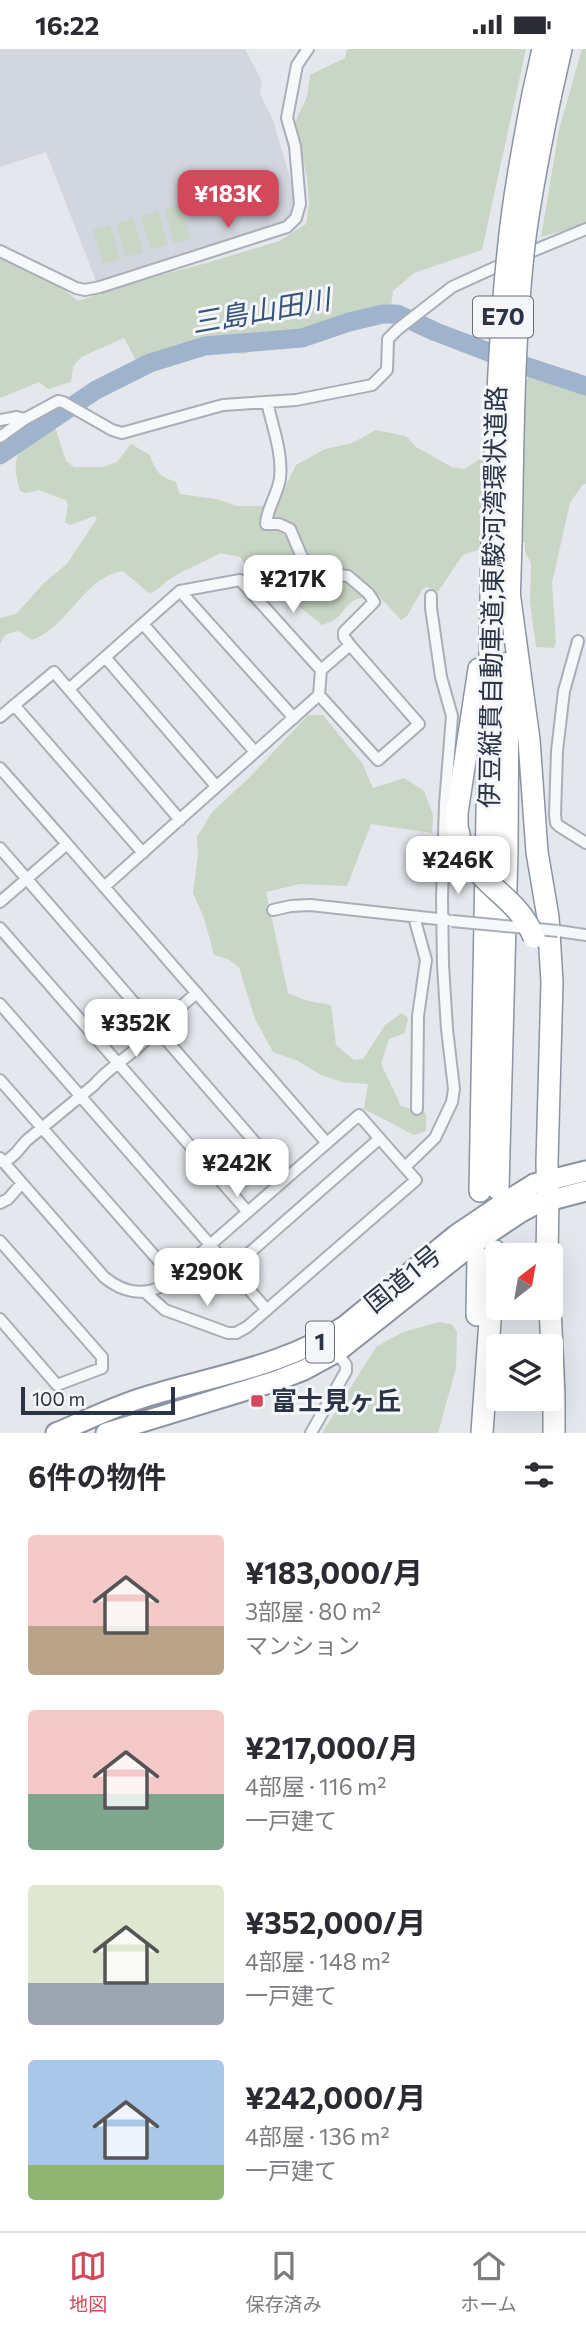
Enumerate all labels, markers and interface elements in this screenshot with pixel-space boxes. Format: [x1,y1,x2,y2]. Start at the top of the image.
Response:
text: 16:22 [35,9,99,40]
pin: ¥183K [179,171,277,230]
text: ¥183K [194,179,262,207]
water label: 三島山田川 [189,281,336,339]
road number: E70 [473,296,533,337]
street label: 伊豆縦貫自動車道;東駿河湾環状道路 [472,386,511,808]
pin: ¥217K [244,555,342,615]
text: ¥217K [259,564,327,592]
pin: ¥246K [409,837,507,896]
text: ¥246K [422,845,494,873]
pin: ¥352K [87,999,185,1059]
text: ¥352K [101,1008,171,1036]
pin: ¥242K [188,1139,286,1199]
text: ¥242K [202,1148,272,1176]
street label: 国道1号 [358,1238,446,1318]
north arrow [486,1243,564,1319]
map controls [486,1243,563,1411]
pin: ¥290K [158,1249,256,1308]
text: ¥290K [170,1257,244,1285]
road number: 1 [306,1322,334,1363]
button: layers [486,1334,563,1411]
scale bar [21,1384,175,1416]
place label: 富士見ヶ丘 [271,1384,401,1415]
text: 100 m [32,1387,85,1410]
marker: 富士見ヶ丘 [249,1393,265,1409]
icon: filters [520,1456,558,1494]
text: 6件の物件 [28,1457,167,1494]
text: ¥183,000/月 [245,1553,423,1590]
icon: home [84,1563,168,1647]
text: 3部屋 · 80 m² [245,1597,381,1625]
text: マンション [245,1631,360,1659]
text: ¥217,000/月 [245,1728,419,1765]
icon: home [84,1738,168,1822]
text: 4部屋 · 116 m² [245,1772,386,1800]
text: 一戸建て [245,1806,337,1834]
text: ¥352,000/月 [245,1903,426,1940]
icon: home [84,1913,168,1997]
text: 4部屋 · 148 m² [245,1947,390,1975]
text: 一戸建て [245,1981,337,2009]
text: ¥242,000/月 [245,2078,426,2115]
icon: home [84,2088,168,2172]
text: 4部屋 · 136 m² [245,2122,390,2150]
text: 一戸建て [245,2156,337,2184]
tab: 地図 [69,2247,107,2316]
tab: 保存済み [246,2247,322,2316]
tab: ホーム [460,2247,517,2316]

